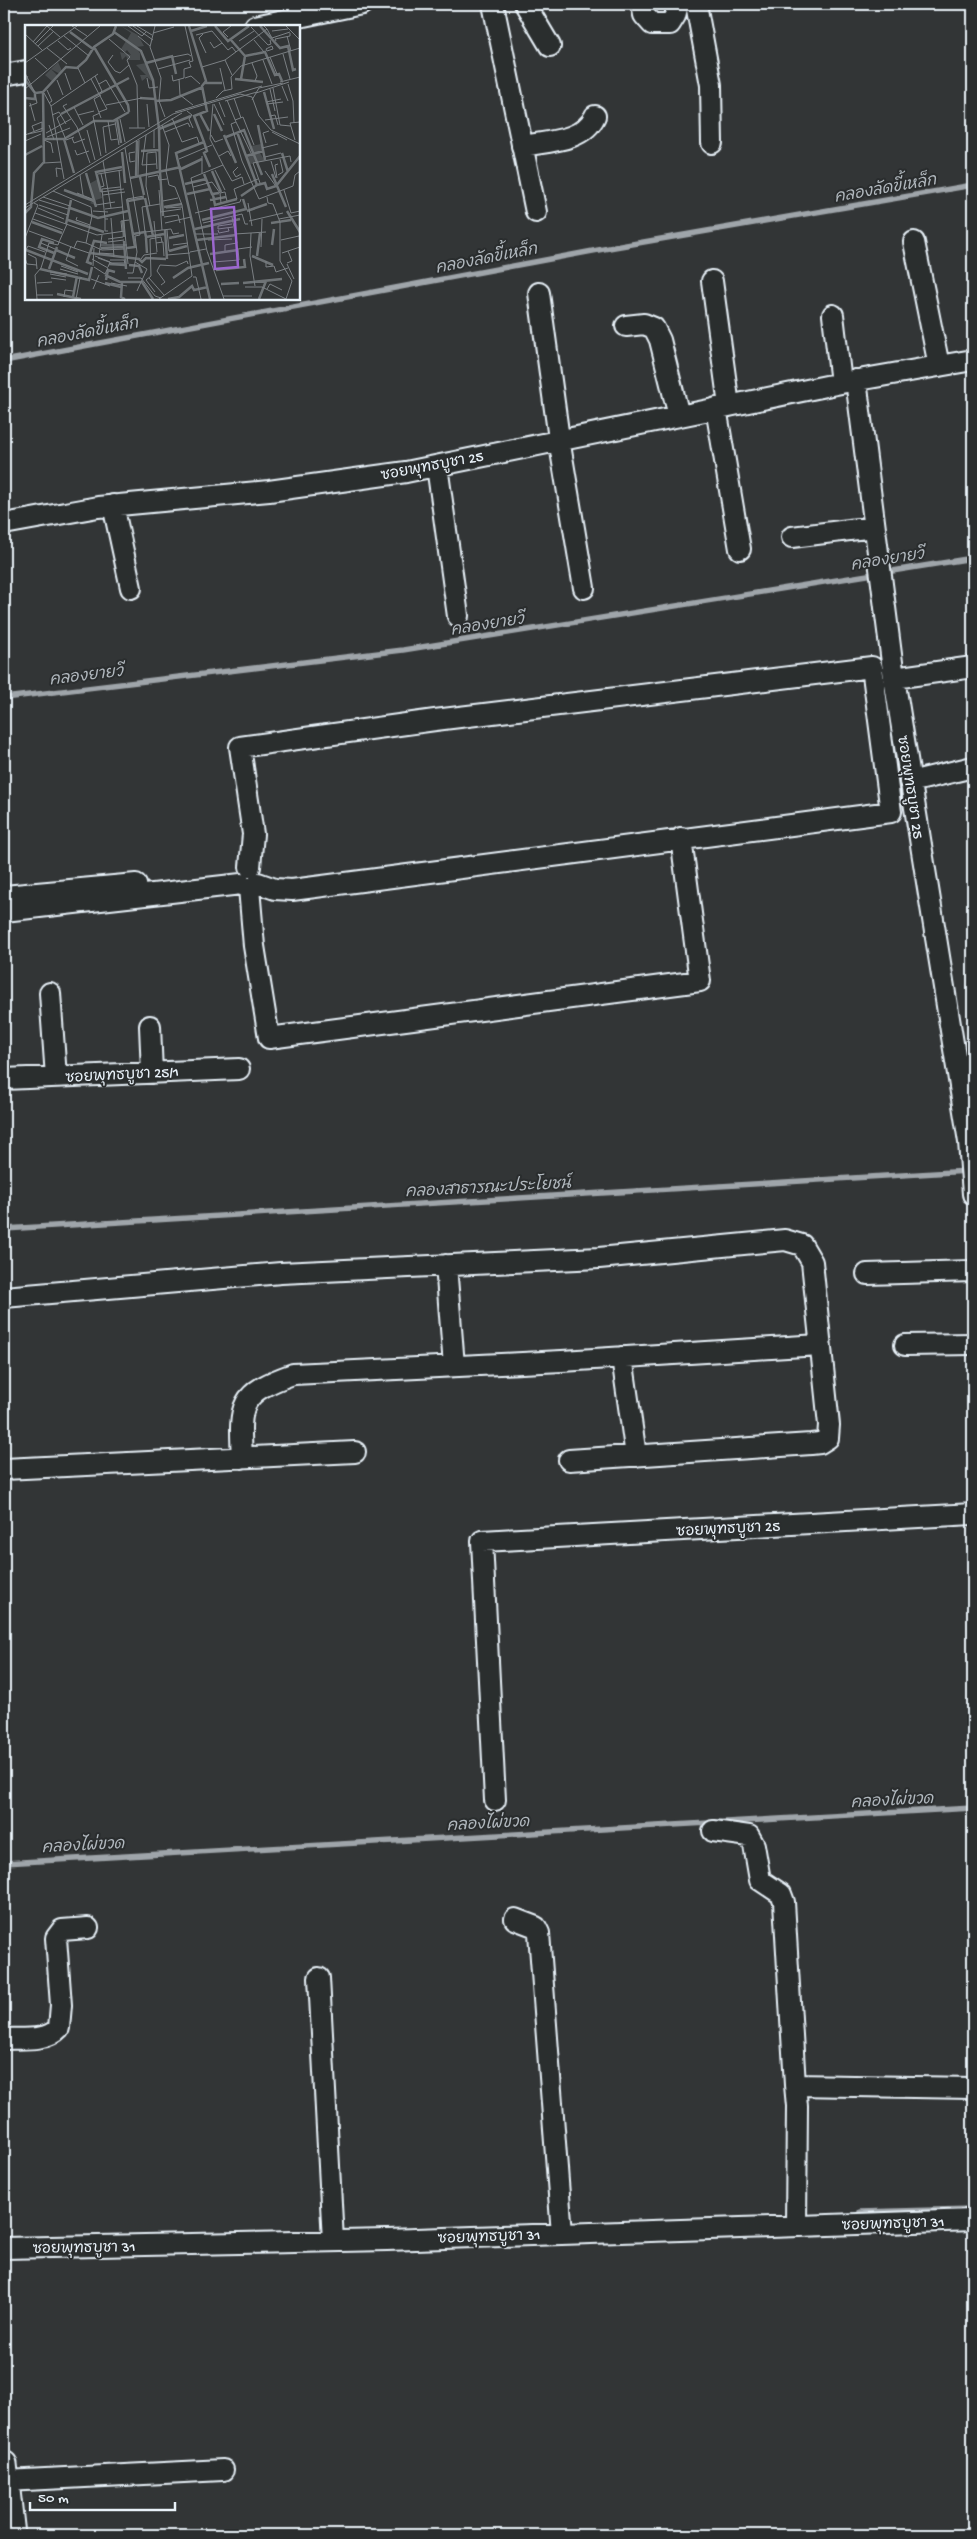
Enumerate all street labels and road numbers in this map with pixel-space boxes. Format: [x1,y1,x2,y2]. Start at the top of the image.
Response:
street label: ซอยพุทธบูชา 25 [380,448,485,486]
street label: ซอยพุทธบูชา 25 [892,734,926,840]
street label: ซอยพุทธบูชา 25/1 [65,1064,179,1088]
street label: ซอยพุทธบูชา 25 [676,1518,781,1542]
street label: ซอยพุทธบูชา 31 [841,2214,945,2236]
street label: ซอยพุทธบูชา 31 [437,2227,541,2249]
street label: ซอยพุทธบูชา 31 [32,2239,136,2259]

